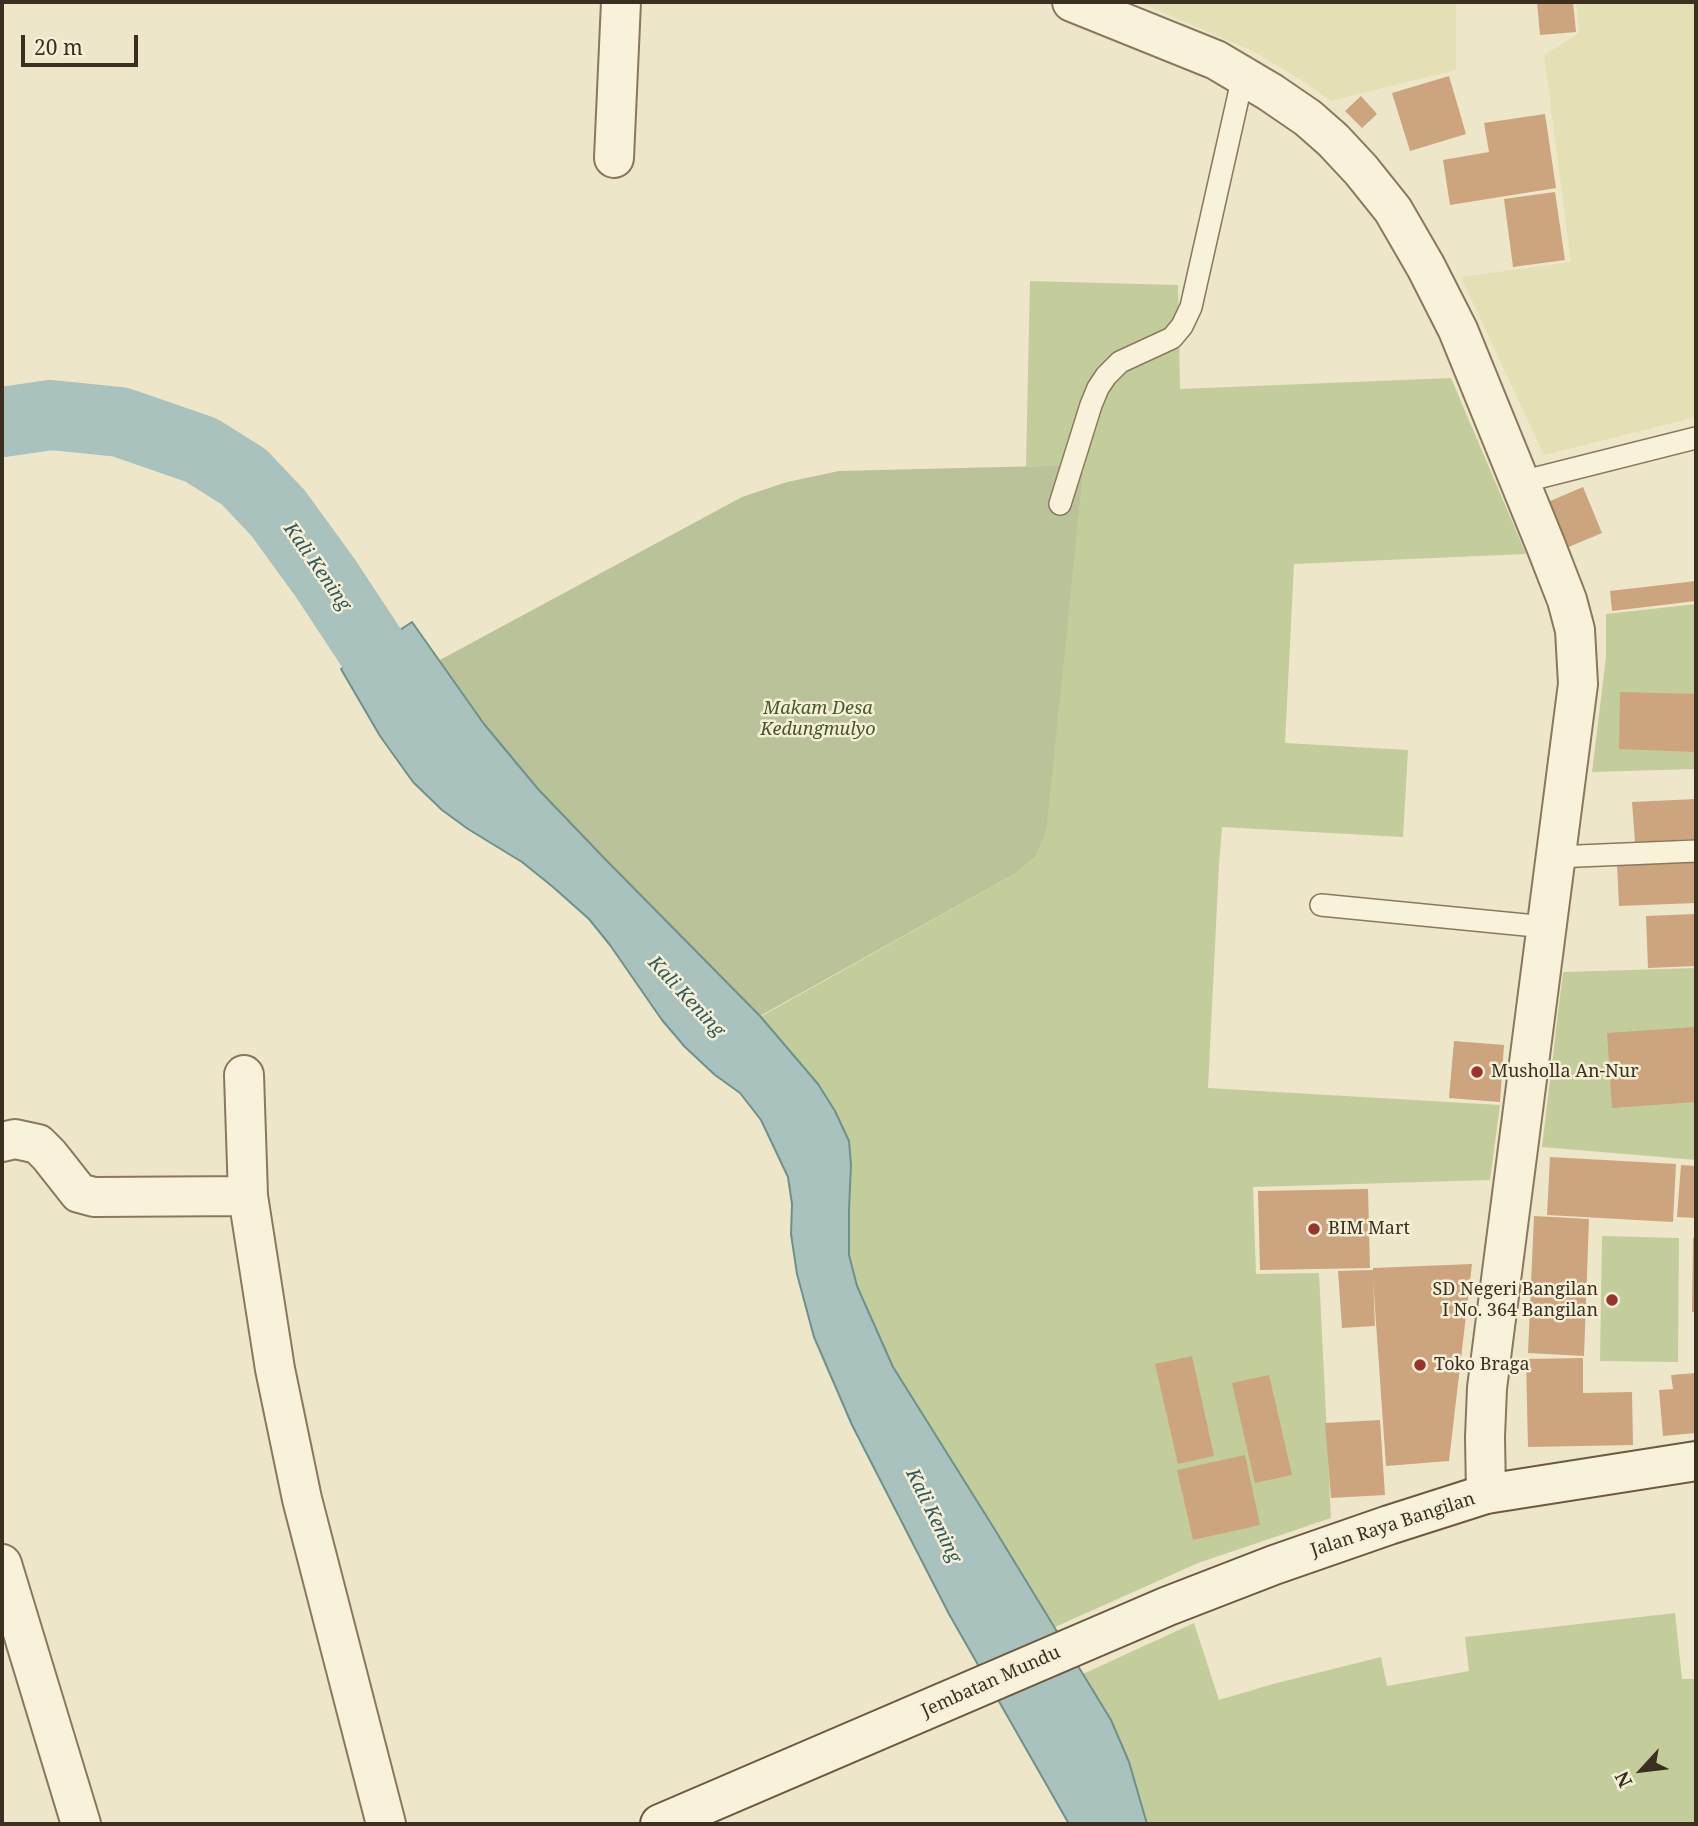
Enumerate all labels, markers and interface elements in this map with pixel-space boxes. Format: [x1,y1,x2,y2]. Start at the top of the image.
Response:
scale bar [24,21,142,65]
text: 20 m [34,33,83,61]
water label: Kali Kening [278,519,356,615]
park label: Makam Desa Kedungmulyo [760,698,876,740]
water label: Kali Kening [643,952,729,1042]
place label: Musholla An-Nur [1491,1061,1639,1083]
marker: Musholla An-Nur [1469,1064,1485,1080]
place label: BIM Mart [1328,1218,1410,1240]
marker: BIM Mart [1306,1221,1322,1237]
place label: SD Negeri Bangilan I No. 364 Bangilan [1433,1279,1598,1322]
marker: SD Negeri Bangilan I No. 364 Bangilan [1604,1292,1620,1308]
place label: Toko Braga [1434,1354,1530,1376]
marker: Toko Braga [1412,1357,1428,1373]
water label: Kali Kening [900,1465,966,1567]
street label: Jalan Raya Bangilan [1308,1488,1478,1562]
street label: Jembatan Mundu [918,1642,1064,1722]
north arrow [1607,1735,1677,1805]
text: N [1608,1767,1638,1792]

